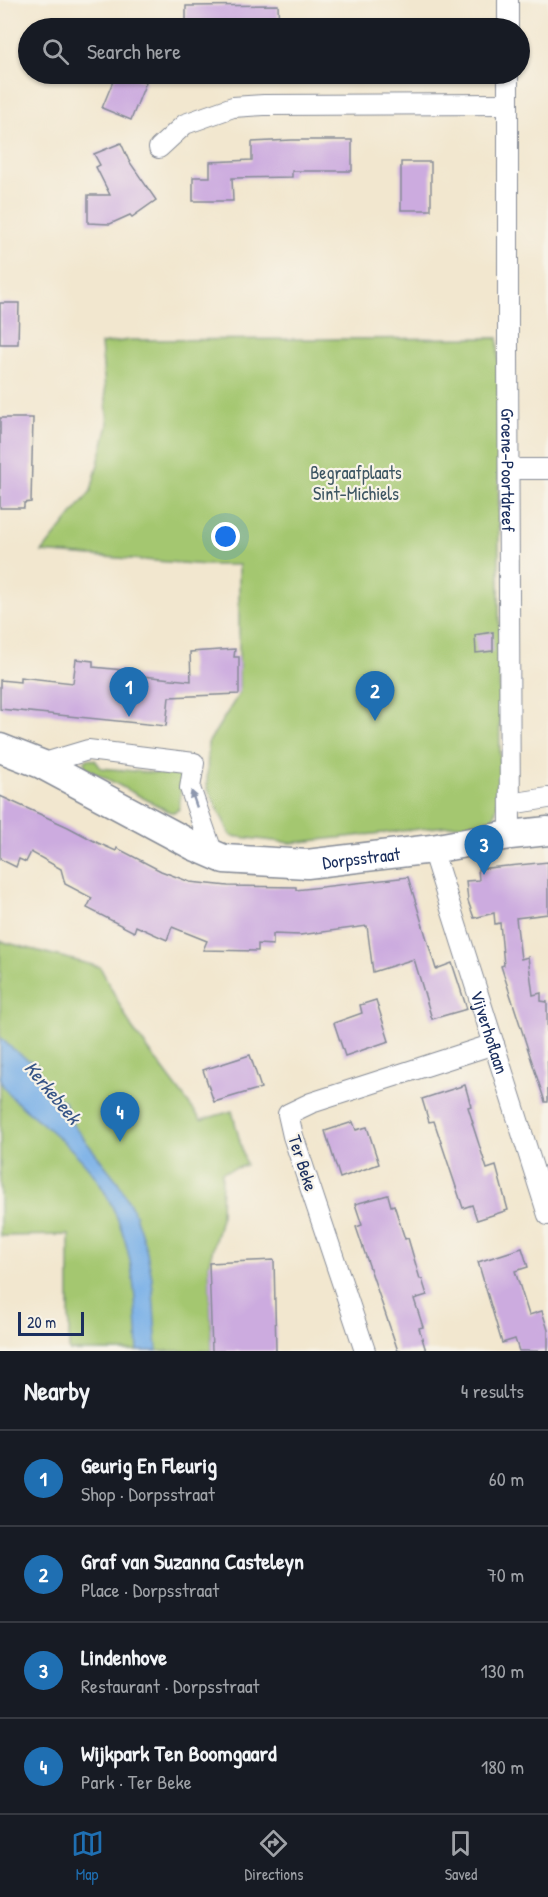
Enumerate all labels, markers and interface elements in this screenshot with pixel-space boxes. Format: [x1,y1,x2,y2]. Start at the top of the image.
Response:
search box [18,18,530,84]
icon: search [39,35,72,68]
text: Search here [87,36,181,66]
street label: Groene-Poortdreef [496,408,521,532]
park label: Begraafplaats Sint-Michiels [310,460,402,506]
your location [211,522,240,551]
pin: 1 [110,668,148,717]
pin: 2 [356,672,394,721]
one-way arrow [189,790,198,808]
pin: 3 [464,826,504,875]
street label: Dorpsstraat [321,840,402,875]
street label: Vijverhoflaan [465,987,515,1077]
water label: Kerkebeek [19,1055,88,1131]
pin: 4 [100,1092,140,1142]
street label: Ter Beke [282,1132,324,1194]
scale bar [18,1309,84,1336]
text: 20 m [27,1311,56,1333]
text: Nearby [24,1373,90,1408]
text: 4 results [461,1377,524,1404]
text: Geurig En Fleurig [81,1450,217,1480]
text: 1 [40,1465,47,1492]
text: 60 m [489,1465,524,1492]
text: Shop · Dorpsstraat [81,1480,215,1507]
text: Graf van Suzanna Casteleyn [81,1546,304,1576]
text: 2 [39,1561,48,1588]
text: 70 m [487,1561,524,1588]
text: Place · Dorpsstraat [81,1576,219,1603]
text: Lindenhove [81,1642,167,1672]
text: 3 [39,1657,48,1684]
text: 130 m [481,1657,524,1684]
text: Restaurant · Dorpsstraat [81,1672,259,1699]
text: Wijkpark Ten Boomgaard [81,1738,276,1768]
text: 4 [40,1753,47,1780]
text: 180 m [481,1753,524,1780]
text: Park · Ter Beke [81,1768,192,1795]
tab: Map [71,1827,104,1885]
tab: Directions [245,1827,303,1885]
tab: Saved [444,1827,477,1885]

